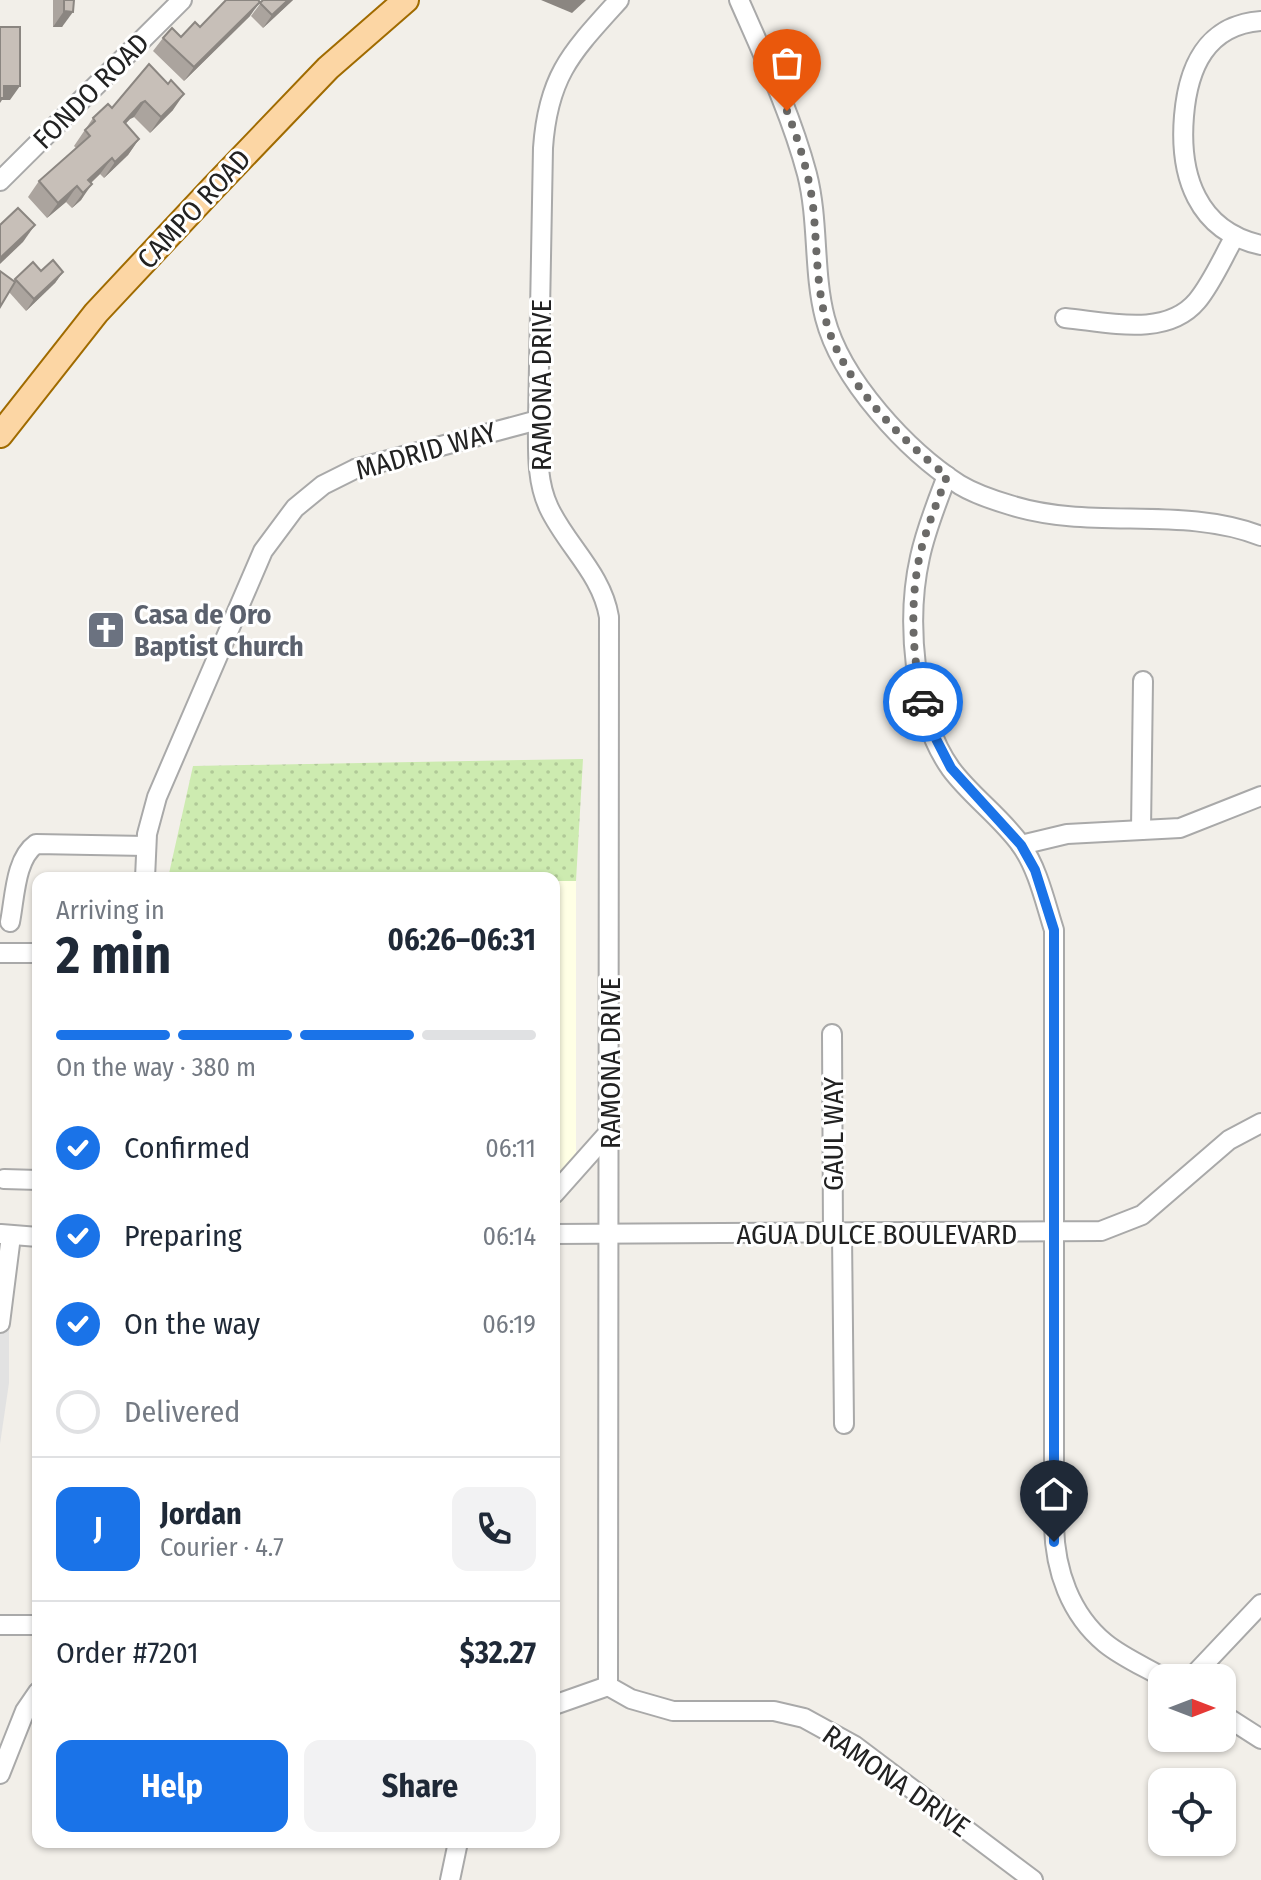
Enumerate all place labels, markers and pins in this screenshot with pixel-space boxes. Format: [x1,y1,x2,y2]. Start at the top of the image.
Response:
pin [753,29,821,111]
place label: Casa de Oro Baptist Church [134,598,304,663]
church icon: Casa de Oro Baptist Church [85,609,127,651]
pin [1020,1460,1088,1542]

